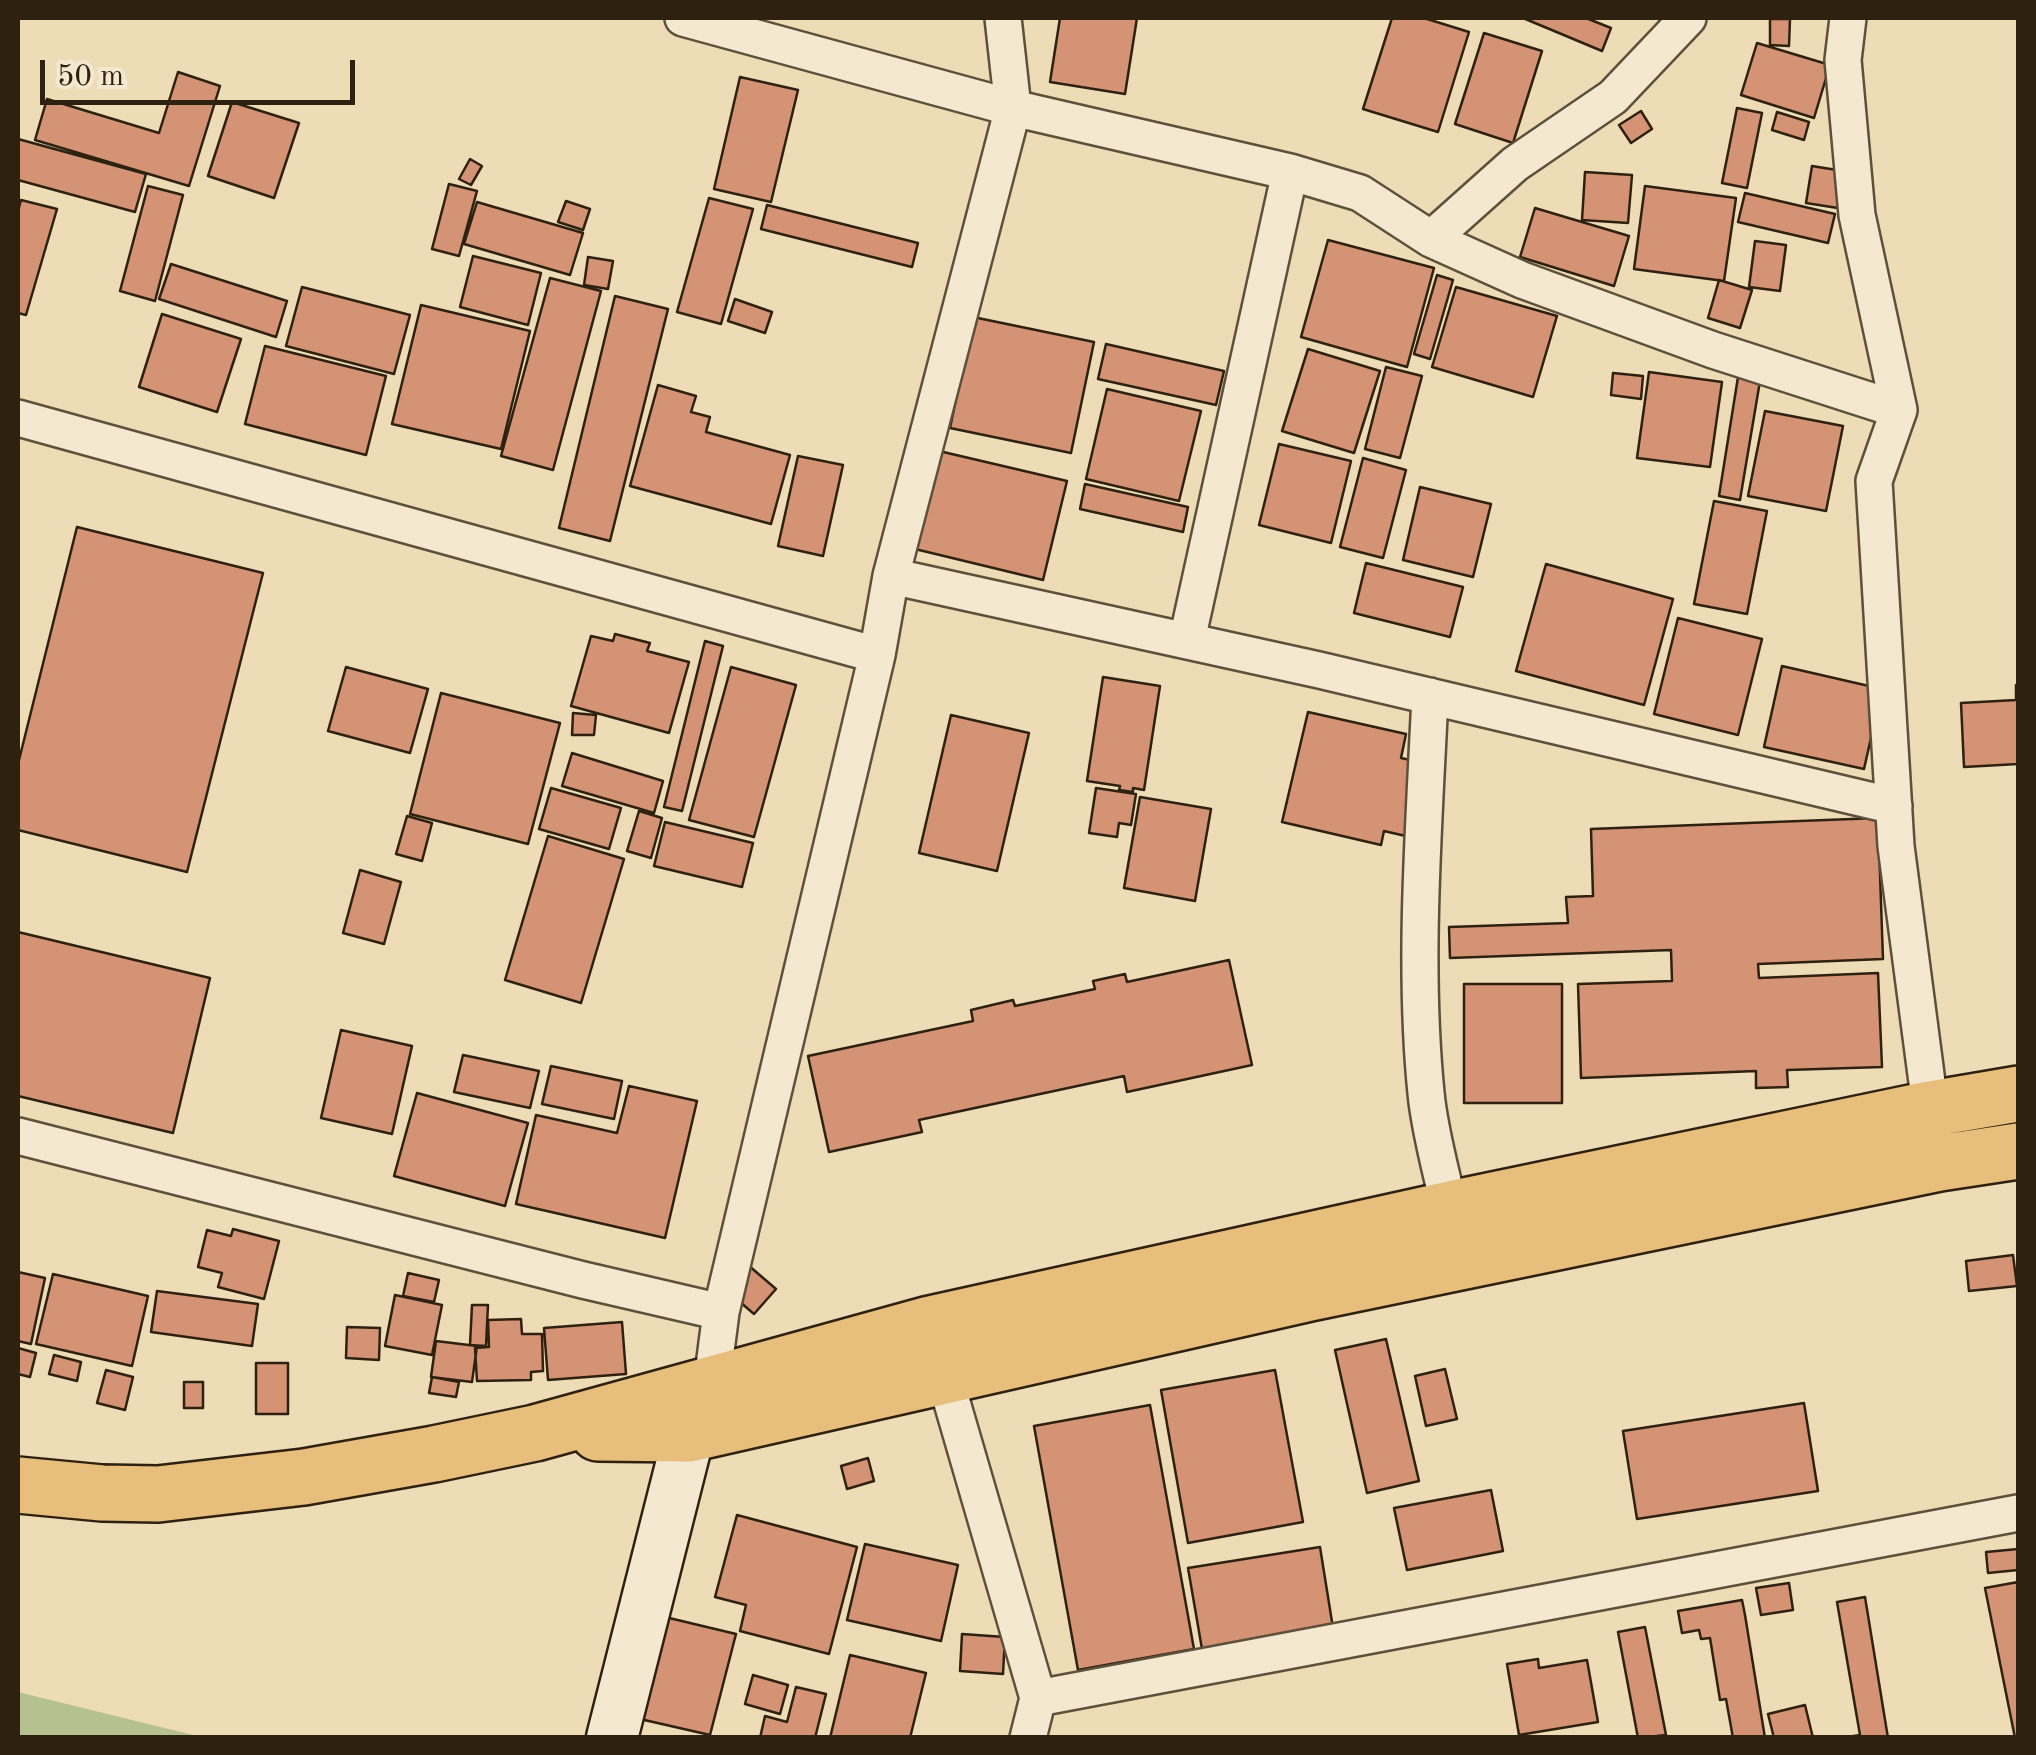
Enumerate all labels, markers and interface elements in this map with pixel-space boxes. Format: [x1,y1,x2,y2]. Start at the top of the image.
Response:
scale bar [45,40,360,102]
text: 50 m [57,62,124,92]

